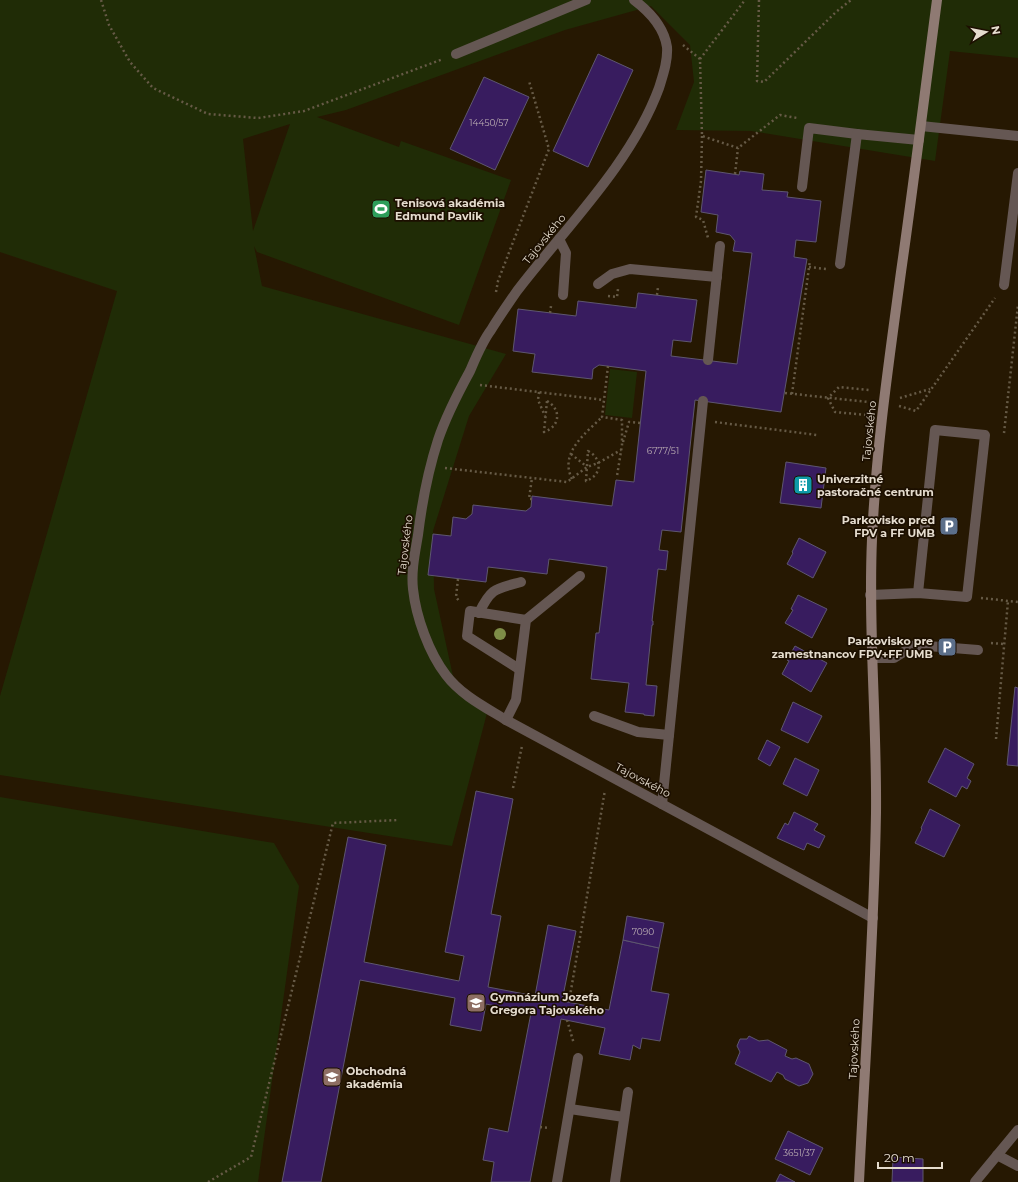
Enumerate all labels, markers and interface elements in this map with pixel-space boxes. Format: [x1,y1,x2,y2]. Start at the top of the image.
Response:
north arrow [966,12,1006,52]
text: N [988,25,1004,36]
house number: 14450/57 [469,117,509,128]
place label: Tenisová akadémia Edmund Pavlík [395,196,505,223]
sports icon: Tenisová akadémia Edmund Pavlík [370,198,392,220]
street label: Tajovského [519,211,569,267]
street label: Tajovského [859,400,879,462]
house number: 6777/51 [647,445,679,456]
place label: Univerzitné pastoračné centrum [817,472,934,499]
building icon: Univerzitné pastoračné centrum [792,474,814,496]
place label: Parkovisko pred FPV a FF UMB [842,513,935,540]
street label: Tajovského [394,514,416,576]
parking icon: Parkovisko pred FPV a FF UMB [938,515,960,537]
place label: Parkovisko pre zamestnancov FPV+FF UMB [772,634,933,661]
parking icon: Parkovisko pre zamestnancov FPV+FF UMB [936,636,958,658]
street label: Tajovského [613,760,673,801]
house number: 7090 [632,926,654,937]
place label: Gymnázium Jozefa Gregora Tajovského [490,990,604,1017]
school or university icon: Gymnázium Jozefa Gregora Tajovského [465,992,487,1014]
street label: Tajovského [845,1018,863,1080]
place label: Obchodná akadémia [346,1064,406,1091]
school or university icon: Obchodná akadémia [321,1066,343,1088]
scale bar [878,1144,942,1170]
house number: 3651/37 [783,1147,815,1158]
text: 20 m [884,1150,915,1165]

